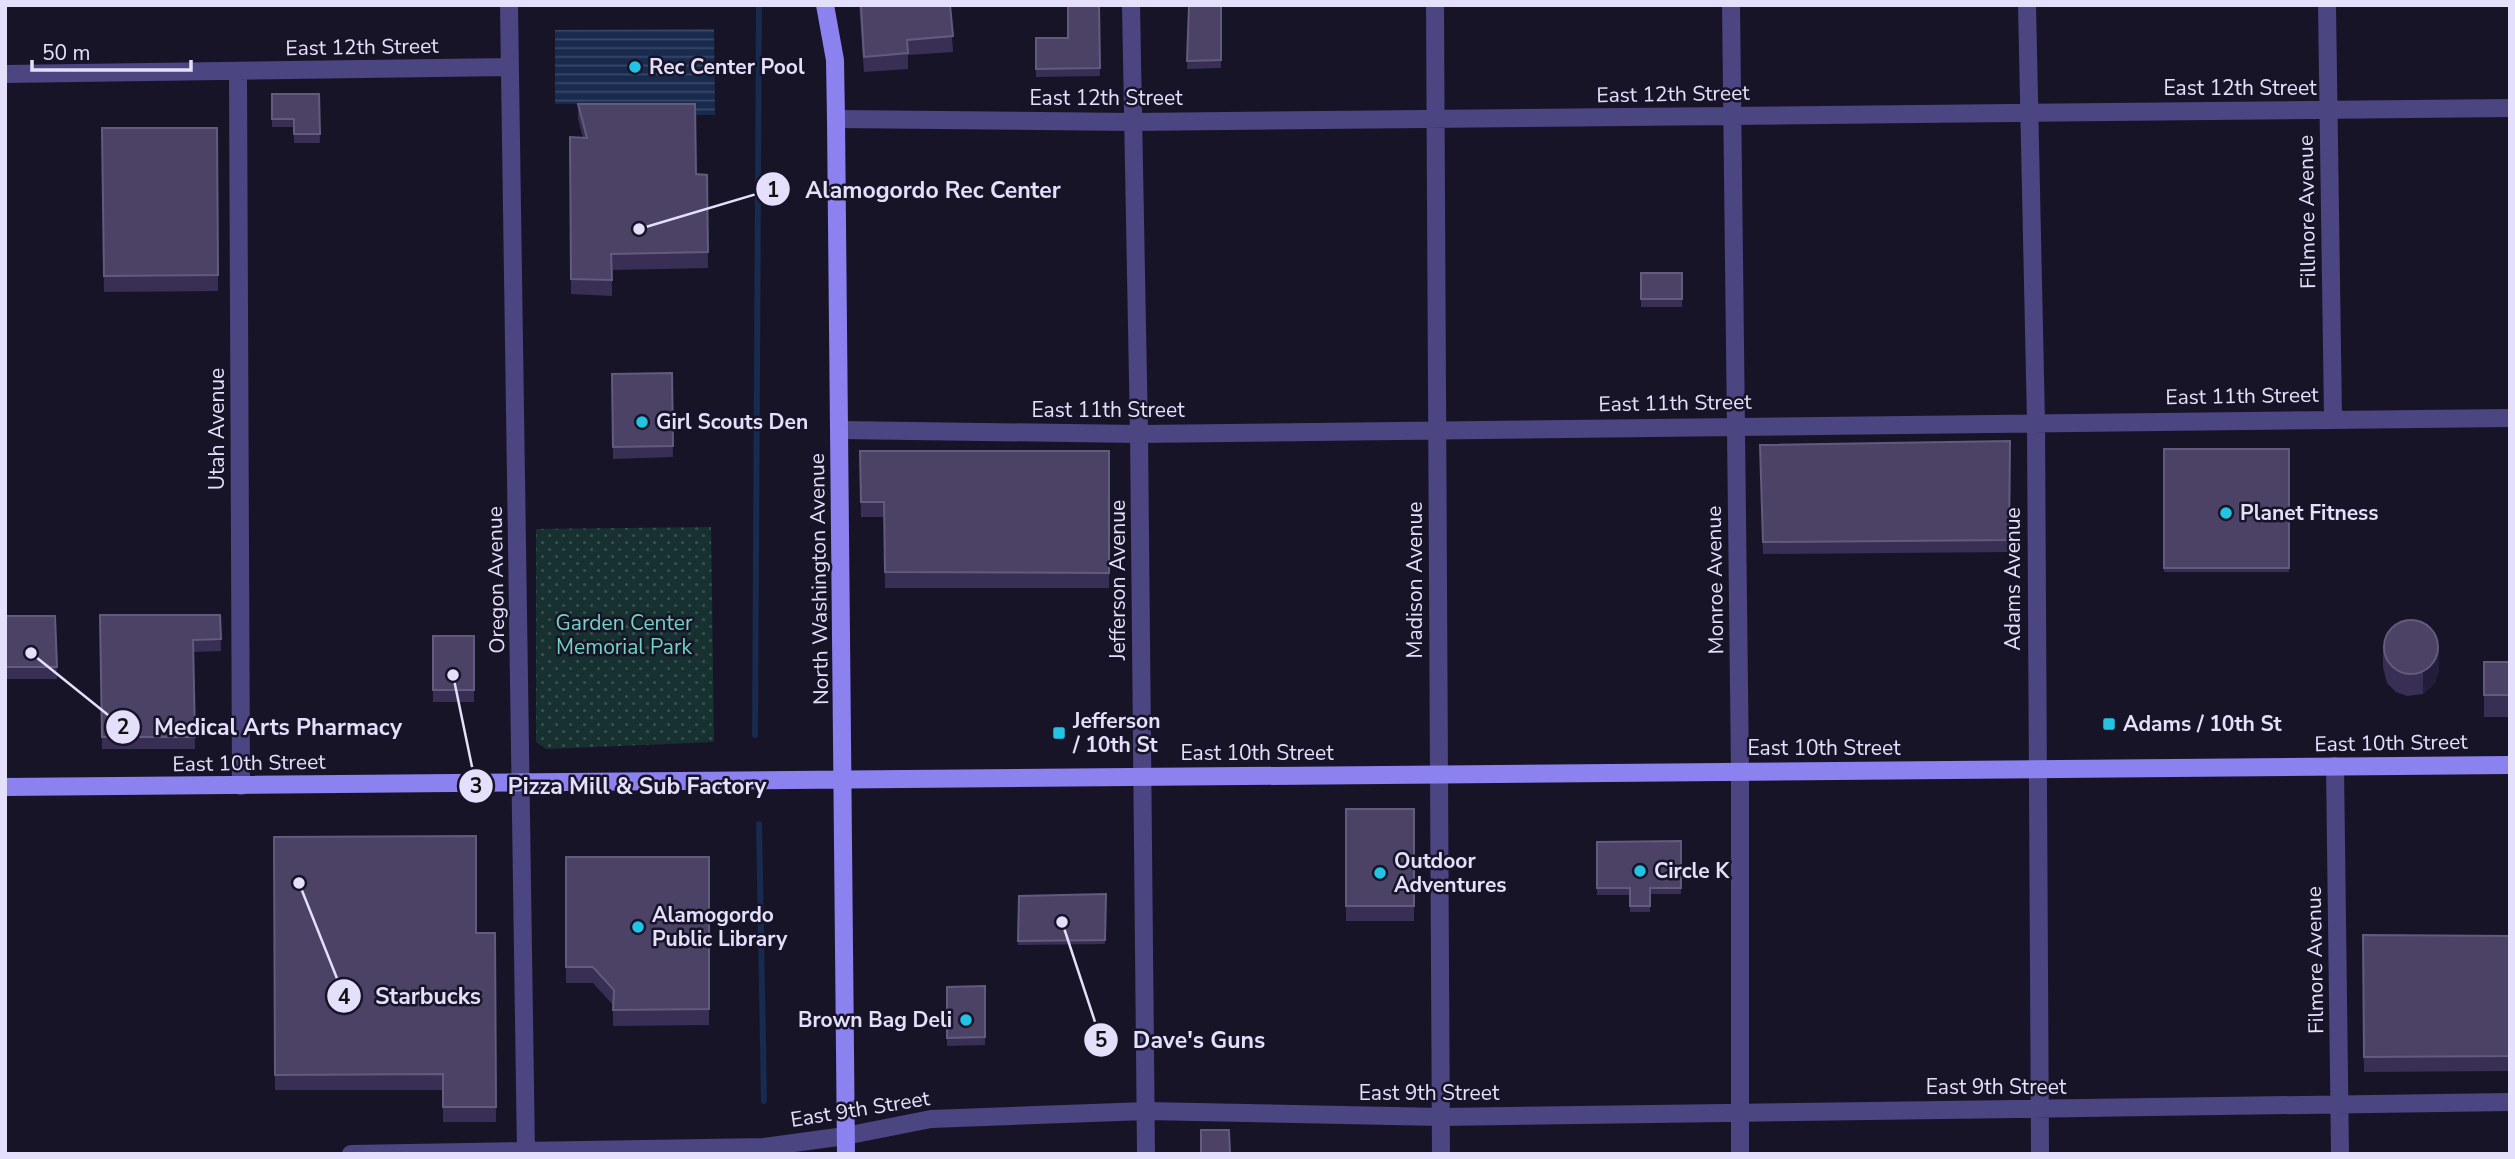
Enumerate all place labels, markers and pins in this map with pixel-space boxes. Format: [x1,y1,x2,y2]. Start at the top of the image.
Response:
place label: Rec Center Pool [649,53,805,81]
marker: Rec Center Pool [627,59,643,75]
callout: Alamogordo Rec Center [756,167,1075,211]
place label: Girl Scouts Den [656,408,808,436]
marker: Girl Scouts Den [634,414,650,430]
place label: Planet Fitness [2240,499,2379,527]
marker: Planet Fitness [2218,505,2234,521]
callout: Medical Arts Pharmacy [105,705,416,749]
place label: Jefferson / 10th St [1072,707,1160,759]
place label: Adams / 10th St [2123,710,2283,738]
marker: Adams / 10th St [2101,716,2117,732]
marker: Jefferson / 10th St [1051,725,1067,741]
callout: Pizza Mill & Sub Factory [458,764,780,808]
place label: Outdoor Adventures [1394,847,1507,899]
place label: Circle K [1654,857,1730,885]
marker: Circle K [1632,863,1648,879]
marker: Outdoor Adventures [1372,865,1388,881]
place label: Alamogordo Public Library [652,901,788,953]
marker: Alamogordo Public Library [630,919,646,935]
callout: Starbucks [326,974,495,1018]
place label: Brown Bag Deli [798,1006,952,1034]
marker: Brown Bag Deli [958,1012,974,1028]
callout: Dave's Guns [1084,1018,1279,1062]

